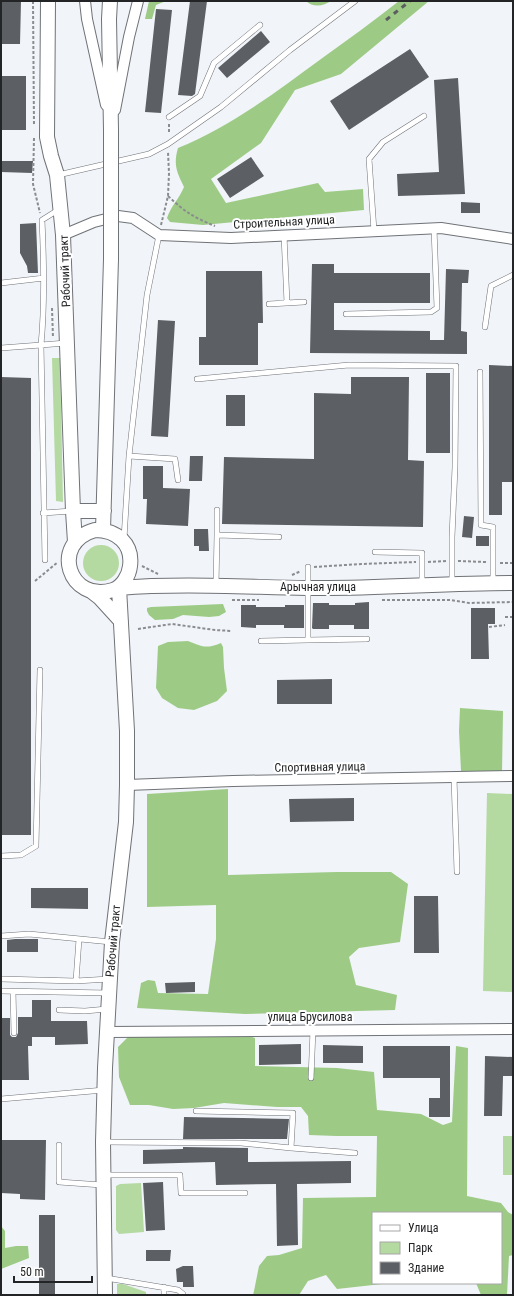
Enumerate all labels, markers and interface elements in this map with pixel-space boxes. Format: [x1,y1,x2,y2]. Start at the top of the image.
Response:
street label: Строительная улица [233,212,335,232]
street label: Рабочий тракт [57,234,73,308]
street label: Арычная улица [280,580,356,594]
street label: Спортивная улица [274,759,366,775]
street label: Рабочий тракт [103,904,123,978]
street label: улица Брусилова [268,1010,353,1024]
legend [372,1212,502,1284]
text: Улица [408,1221,439,1235]
text: Парк [408,1241,433,1255]
scale bar [14,1258,92,1284]
text: Здание [408,1261,445,1275]
text: 50 m [20,1265,44,1279]

